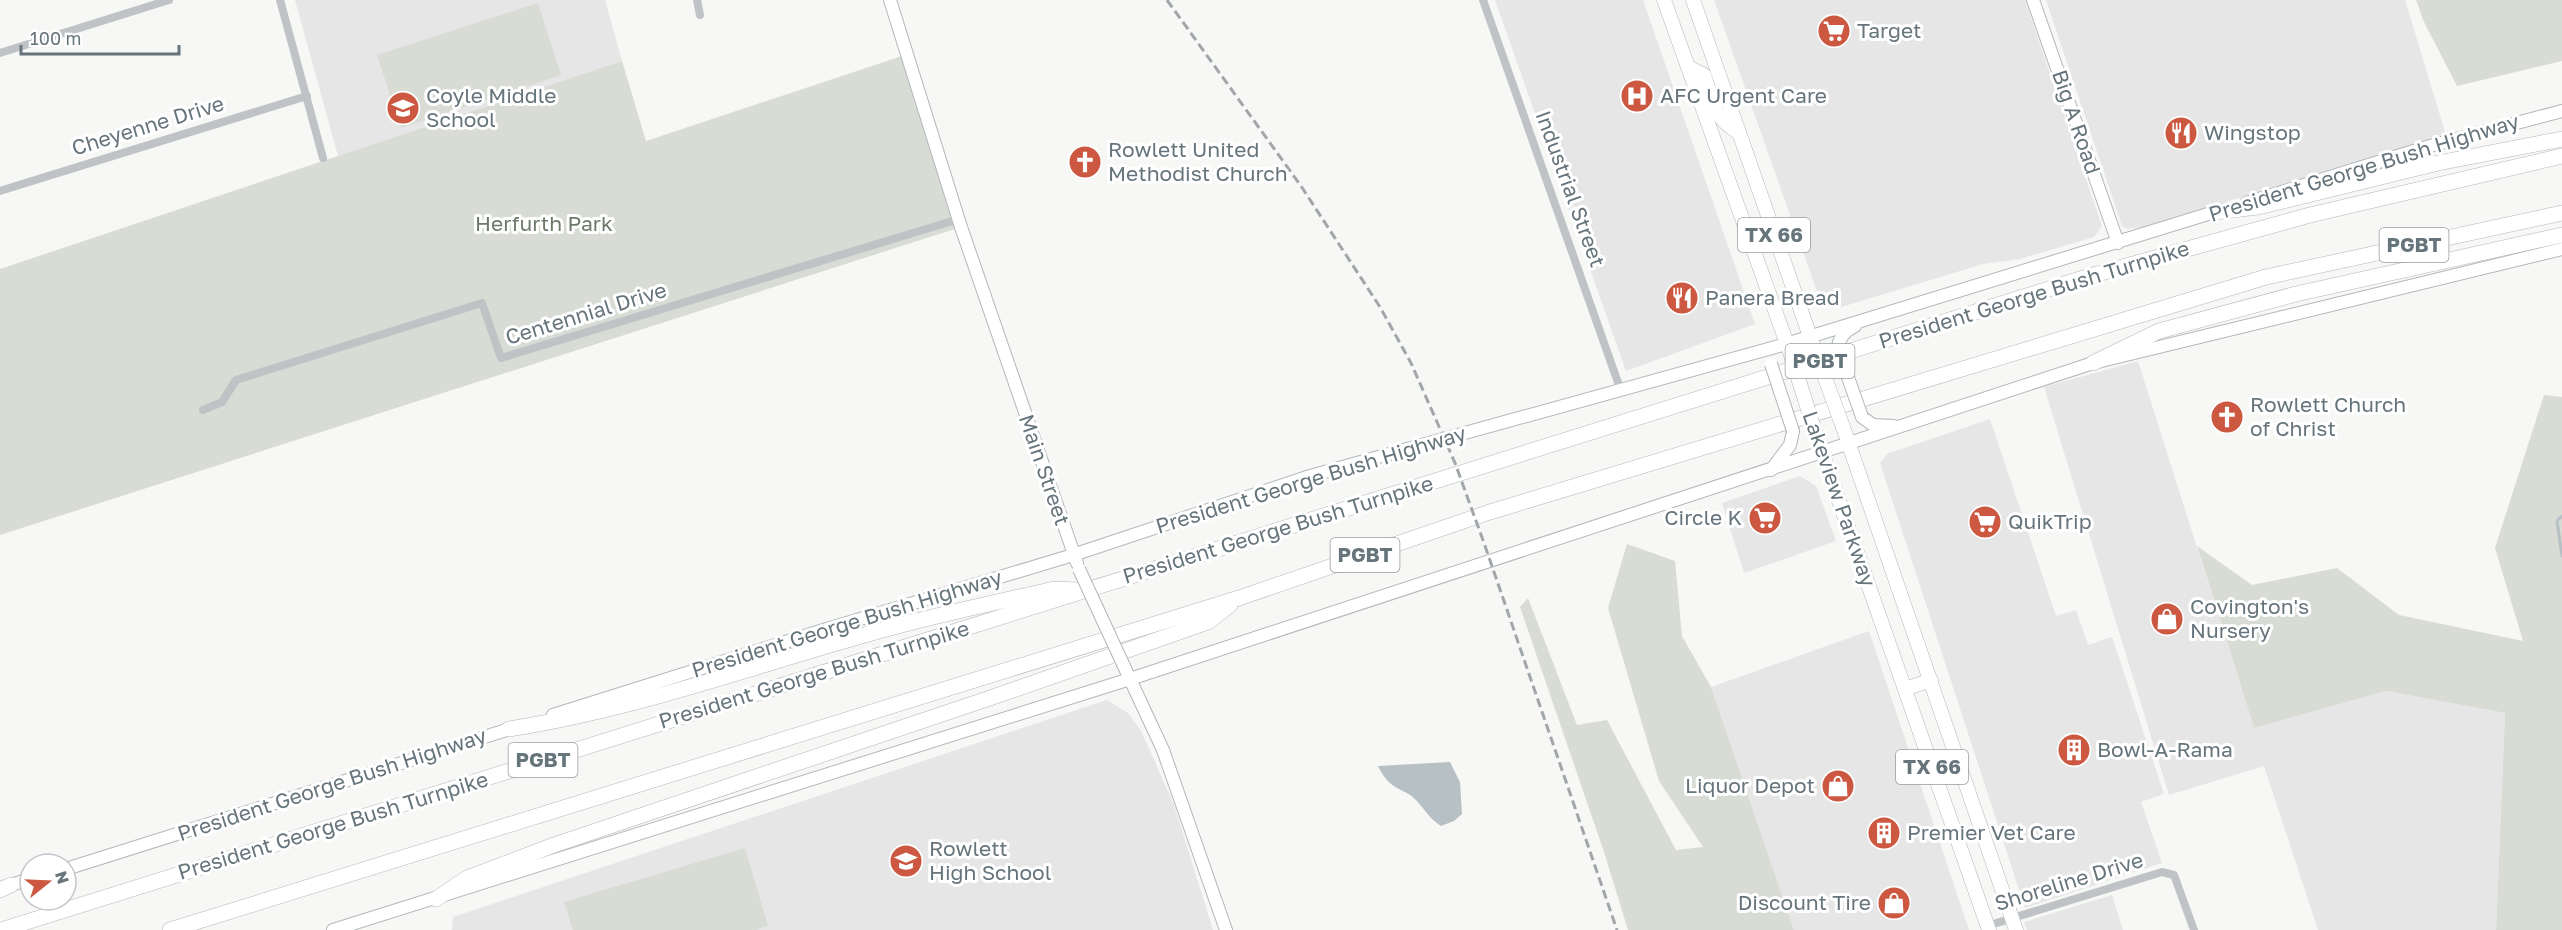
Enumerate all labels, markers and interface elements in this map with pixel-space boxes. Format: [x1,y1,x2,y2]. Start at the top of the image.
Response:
supermarket icon: Target [1816,13,1852,49]
place label: Target [1857,17,1921,43]
scale bar [21,18,178,56]
text: 100 m [30,27,81,49]
street label: Big A Road [2047,66,2107,177]
hospital icon: AFC Urgent Care [1619,78,1655,114]
place label: Coyle Middle School [426,82,556,132]
place label: AFC Urgent Care [1660,82,1827,108]
street label: Cheyenne Drive [68,90,227,161]
school or university icon: Coyle Middle School [385,90,421,126]
street label: Industrial Street [1531,107,1611,270]
street label: President George Bush Highway [2205,107,2522,227]
restaurant icon: Wingstop [2163,115,2199,151]
place label: Wingstop [2204,119,2301,145]
place label: Rowlett United Methodist Church [1108,136,1288,186]
church icon: Rowlett United Methodist Church [1067,144,1103,180]
park label: Herfurth Park [475,210,613,236]
road number: TX 66 [1738,218,1810,252]
road number: PGBT [2380,228,2448,262]
street label: President George Bush Turnpike [1875,234,2192,354]
street label: Centennial Drive [502,276,669,350]
restaurant icon: Panera Bread [1664,280,1700,316]
place label: Panera Bread [1705,284,1840,310]
road number: PGBT [1786,344,1854,378]
place label: Rowlett Church of Christ [2250,391,2406,441]
church icon: Rowlett Church of Christ [2209,399,2245,435]
street label: Lakeview Parkway [1798,407,1882,590]
street label: Main Street [1014,411,1076,529]
street label: President George Bush Highway [1152,419,1469,539]
street label: President George Bush Turnpike [1119,469,1436,589]
supermarket icon: Circle K [1747,500,1783,536]
place label: Circle K [1664,504,1742,530]
supermarket icon: QuikTrip [1967,504,2003,540]
place label: QuikTrip [2008,508,2092,534]
road number: PGBT [1330,538,1400,572]
street label: President George Bush Highway [688,563,1005,683]
place label: Covington's Nursery [2190,593,2309,643]
shop icon: Covington's Nursery [2149,601,2185,637]
street label: President George Bush Turnpike [655,614,972,734]
street label: President George Bush Highway [174,722,490,846]
building icon: Bowl-A-Rama [2056,732,2092,768]
place label: Bowl-A-Rama [2097,736,2233,762]
road number: PGBT [508,743,578,777]
road number: TX 66 [1896,750,1968,784]
street label: President George Bush Turnpike [174,765,491,885]
shop icon: Liquor Depot [1820,768,1856,804]
place label: Liquor Depot [1685,772,1815,798]
building icon: Premier Vet Care [1866,815,1902,851]
place label: Premier Vet Care [1907,819,2076,845]
place label: Rowlett High School [929,835,1051,885]
school or university icon: Rowlett High School [888,843,924,879]
street label: Shoreline Drive [1991,846,2146,916]
north arrow [18,852,78,912]
text: N [51,868,74,886]
shop icon: Discount Tire [1876,885,1912,921]
place label: Discount Tire [1738,889,1871,915]

